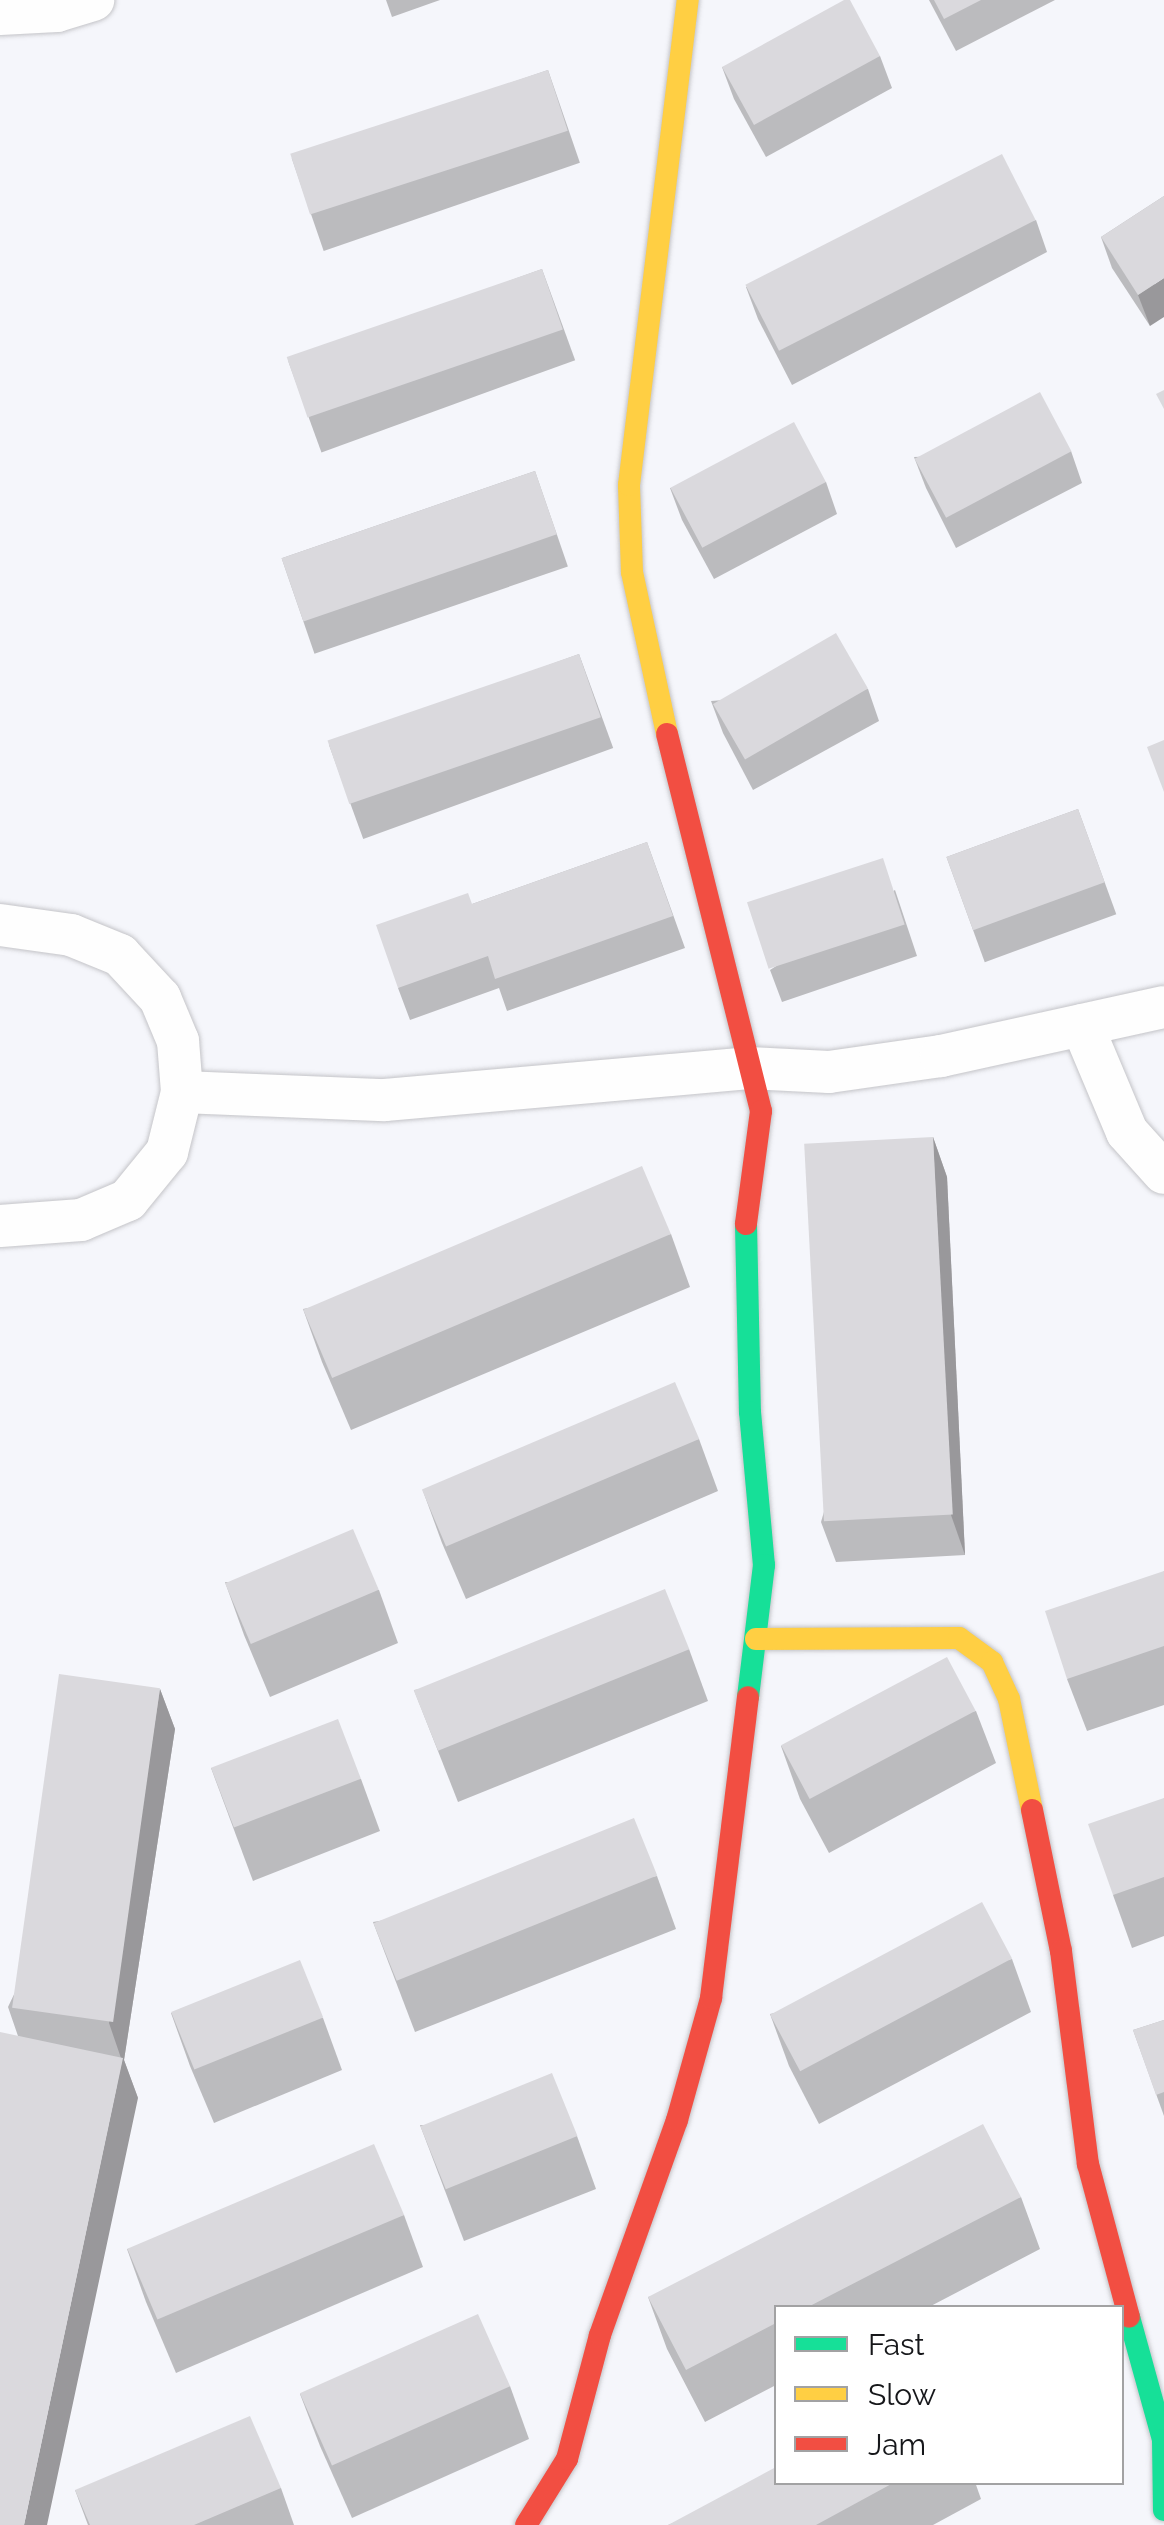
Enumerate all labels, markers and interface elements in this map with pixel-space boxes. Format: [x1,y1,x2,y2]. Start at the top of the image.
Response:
legend [774,2305,1124,2485]
text: Fast [868,2327,925,2362]
text: Slow [868,2377,936,2412]
text: Jam [868,2427,926,2462]

